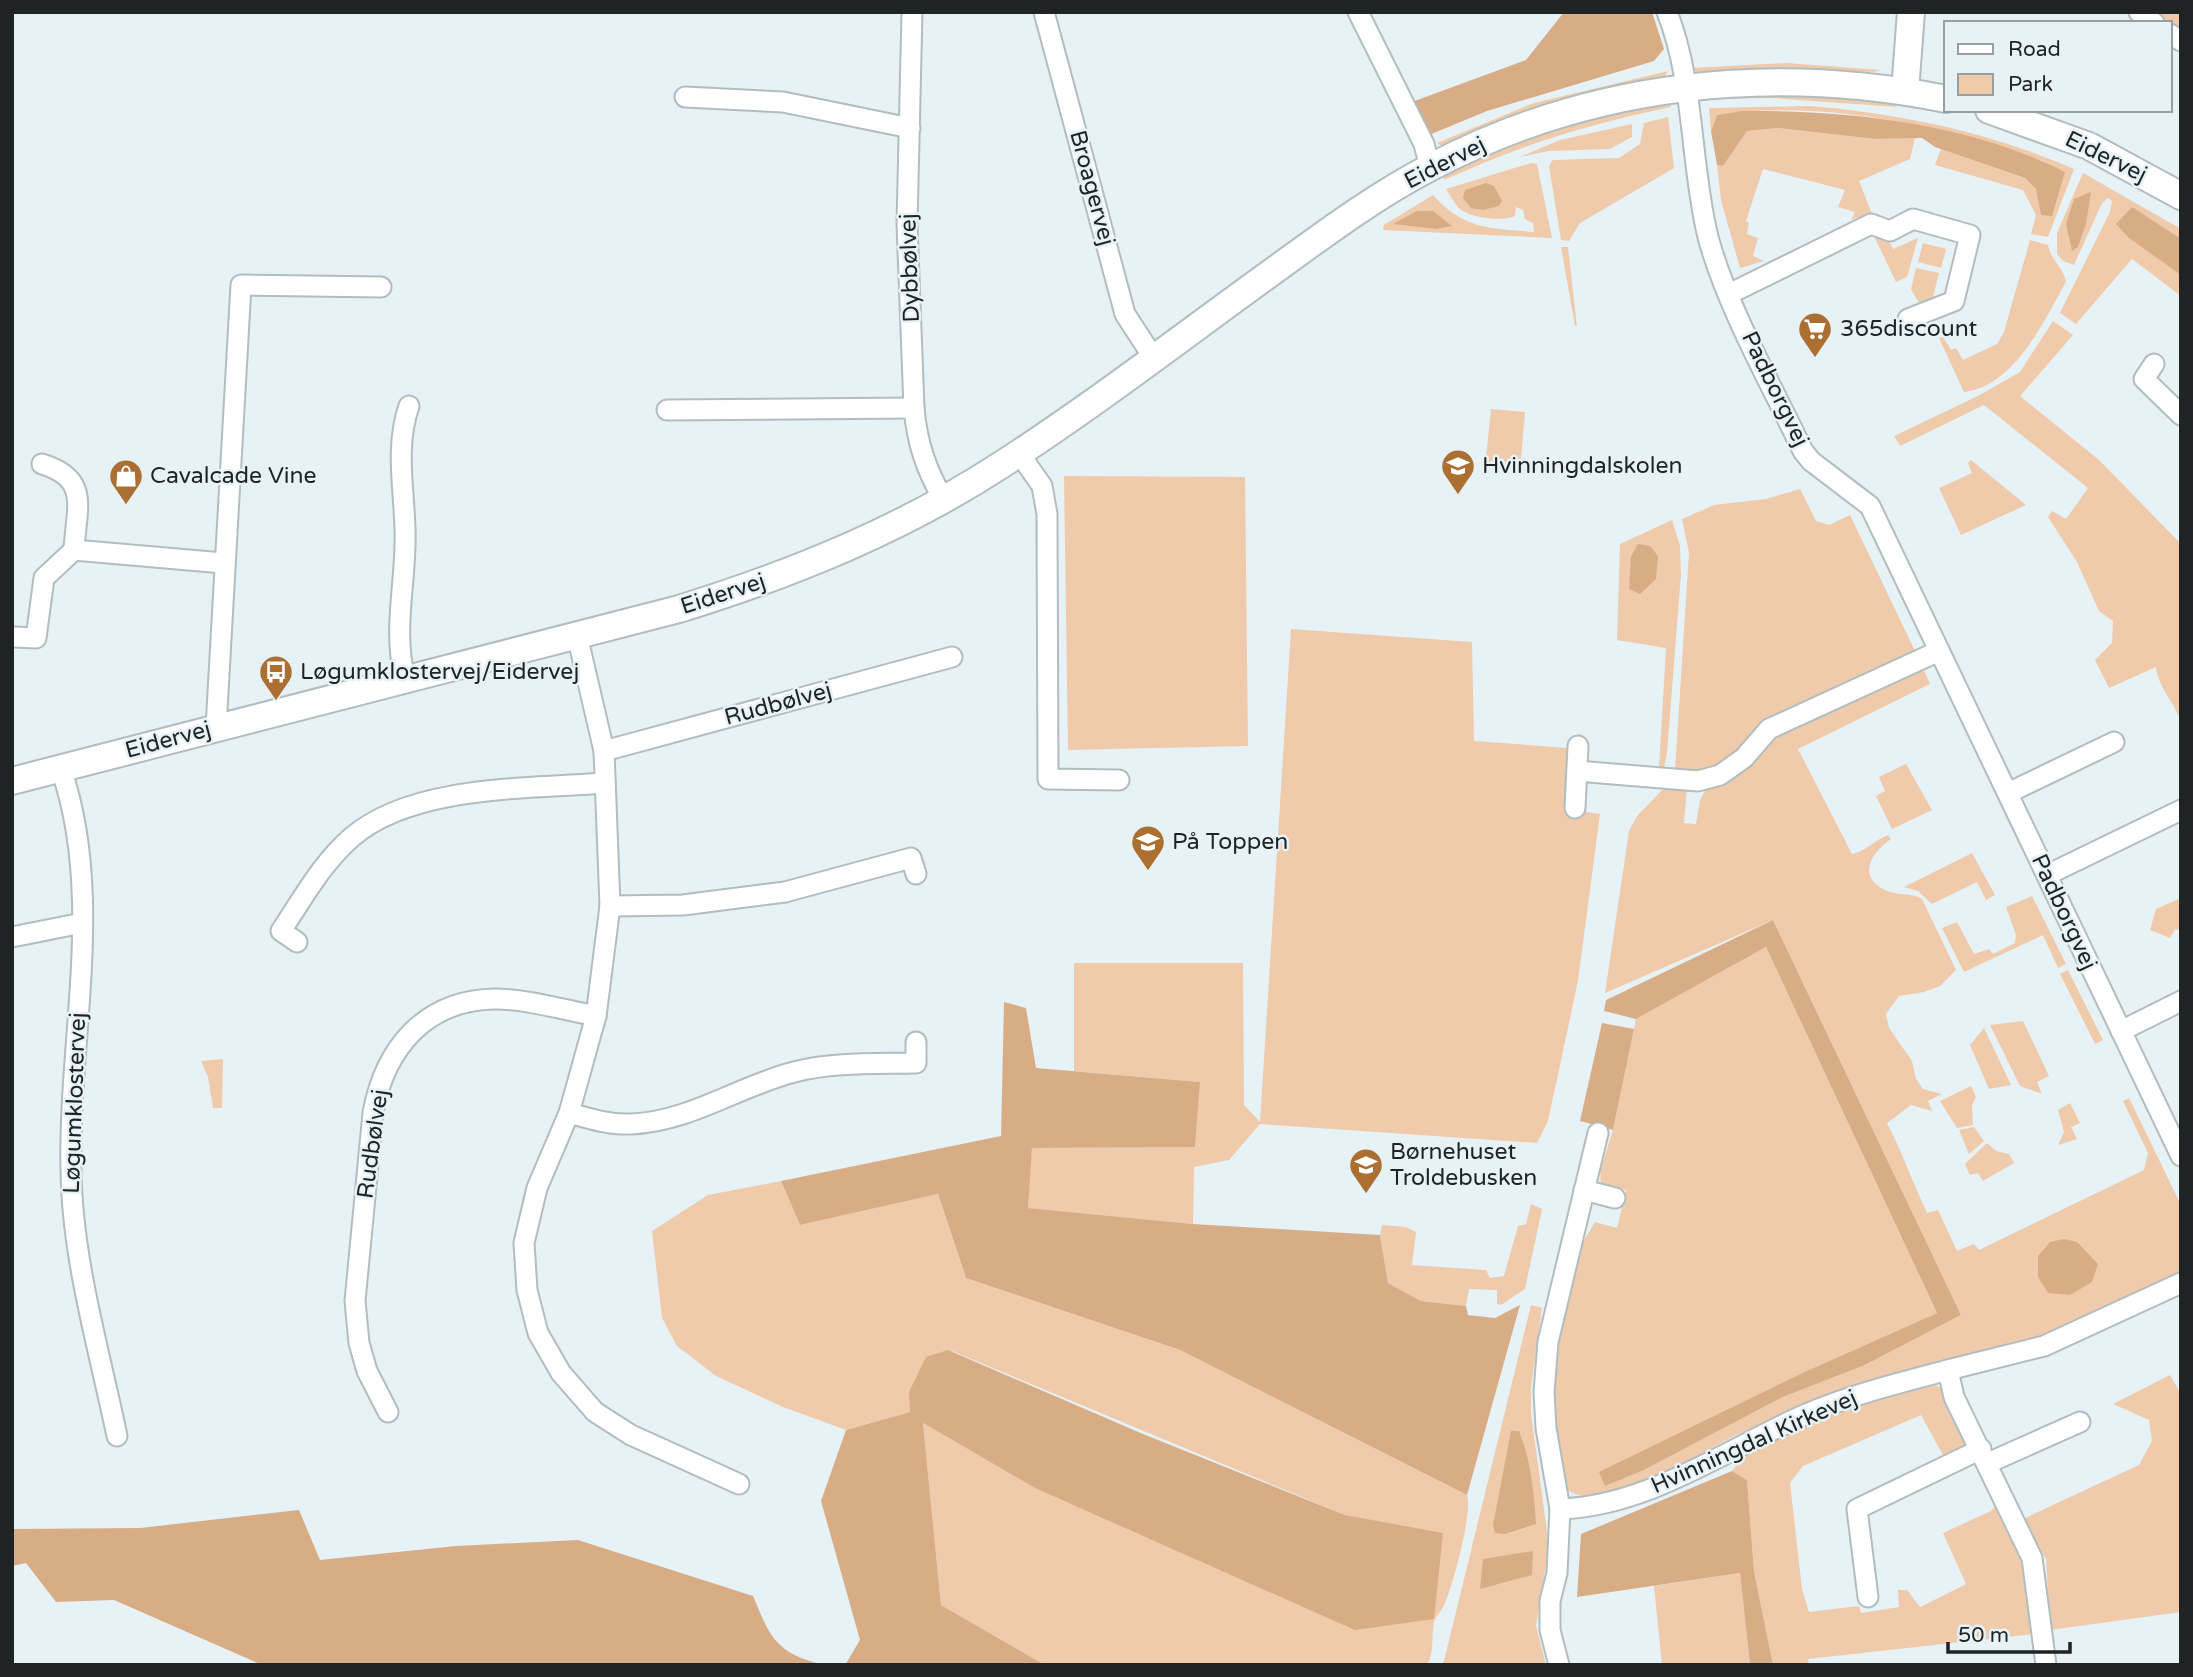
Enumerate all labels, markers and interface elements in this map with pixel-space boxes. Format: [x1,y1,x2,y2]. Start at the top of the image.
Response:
legend [1944,21,2172,112]
text: Road [2008,37,2061,62]
text: Park [2008,72,2053,97]
street label: Eidervej [2060,125,2152,189]
street label: Broagervej [1063,127,1121,249]
street label: Eidervej [1400,131,1490,195]
street label: Dybbølvej [894,213,926,323]
supermarket icon: 365discount [1796,310,1834,359]
place label: 365discount [1840,315,1978,343]
street label: Padborgvej [1735,327,1815,451]
school or university icon: Hvinningdalskolen [1439,447,1477,496]
place label: Hvinningdalskolen [1482,452,1683,480]
shop icon: Cavalcade Vine [107,457,145,506]
place label: Cavalcade Vine [150,462,317,490]
street label: Eidervej [677,567,769,621]
bus stop icon: Løgumklostervej/Eidervej [257,653,295,702]
place label: Løgumklostervej/Eidervej [300,658,579,686]
street label: Rudbølvej [721,676,835,732]
street label: Eidervej [122,715,214,765]
school or university icon: På Toppen [1129,823,1167,872]
place label: På Toppen [1172,828,1288,856]
street label: Padborgvej [2025,850,2103,974]
street label: Løgumklostervej [58,1012,92,1194]
street label: Rudbølvej [351,1088,395,1200]
place label: Børnehuset Troldebusken [1390,1138,1537,1192]
school or university icon: Børnehuset Troldebusken [1347,1146,1385,1195]
street label: Hvinningdal Kirkevej [1647,1384,1861,1500]
scale bar [1948,1610,2070,1654]
text: 50 m [1958,1623,2009,1648]

